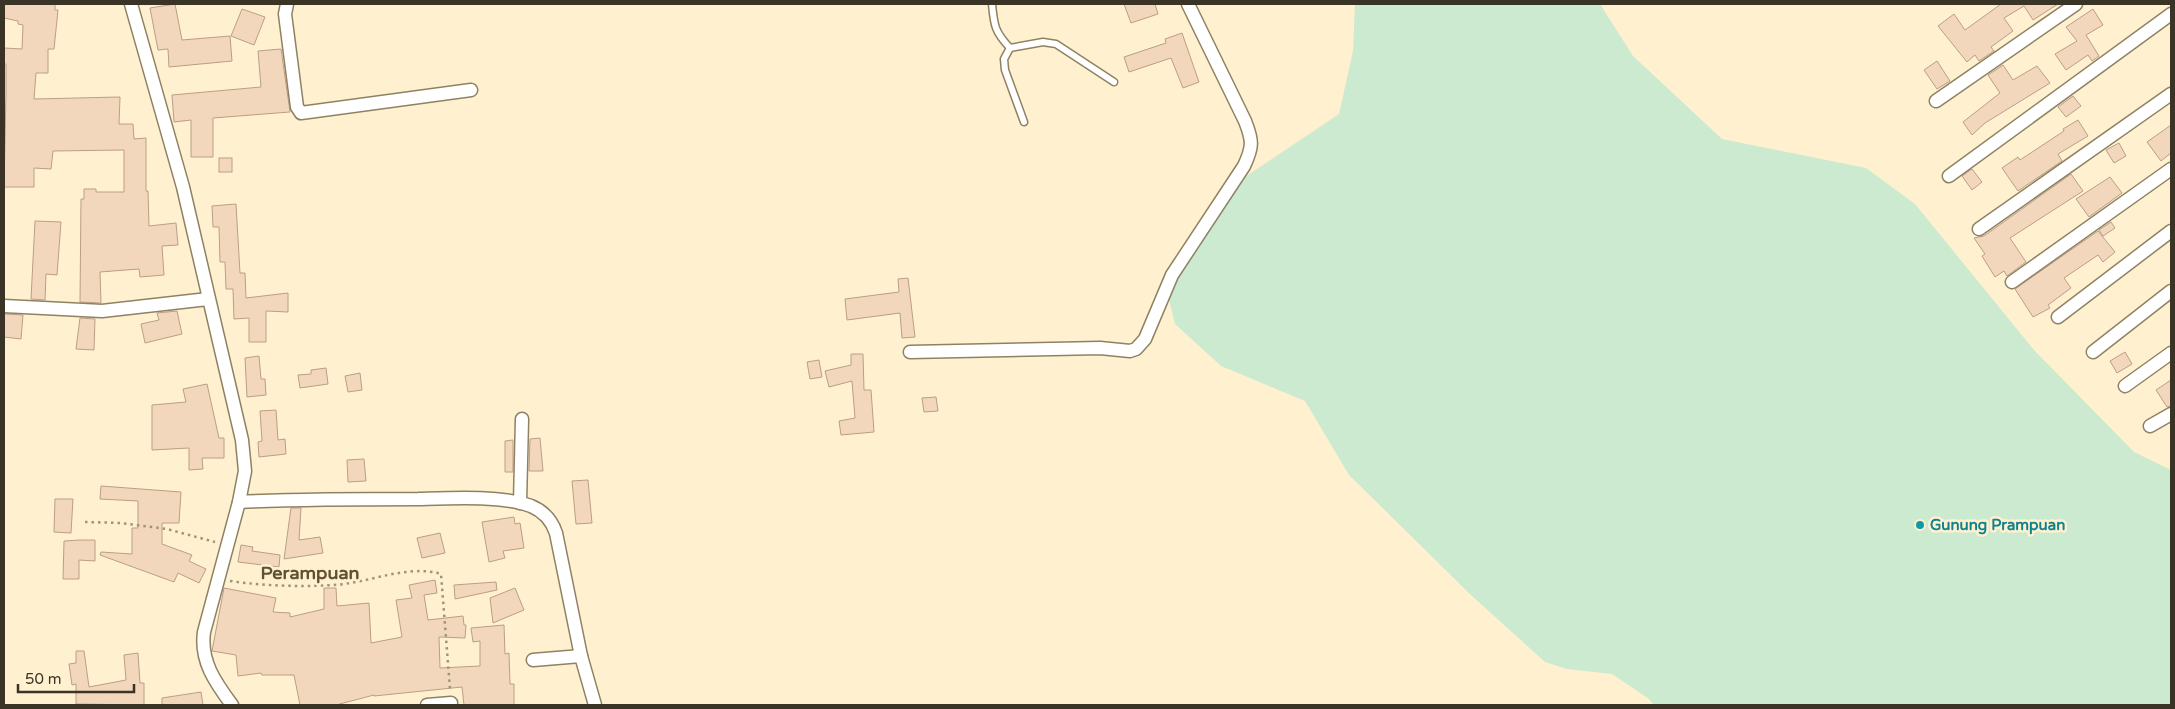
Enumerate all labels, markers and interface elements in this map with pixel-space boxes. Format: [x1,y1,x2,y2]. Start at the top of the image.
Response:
place label: Gunung Prampuan [1930,516,2065,535]
marker: Gunung Prampuan [1914,519,1926,531]
district label: Perampuan [261,562,359,584]
scale bar [18,662,134,694]
text: 50 m [25,670,62,688]

